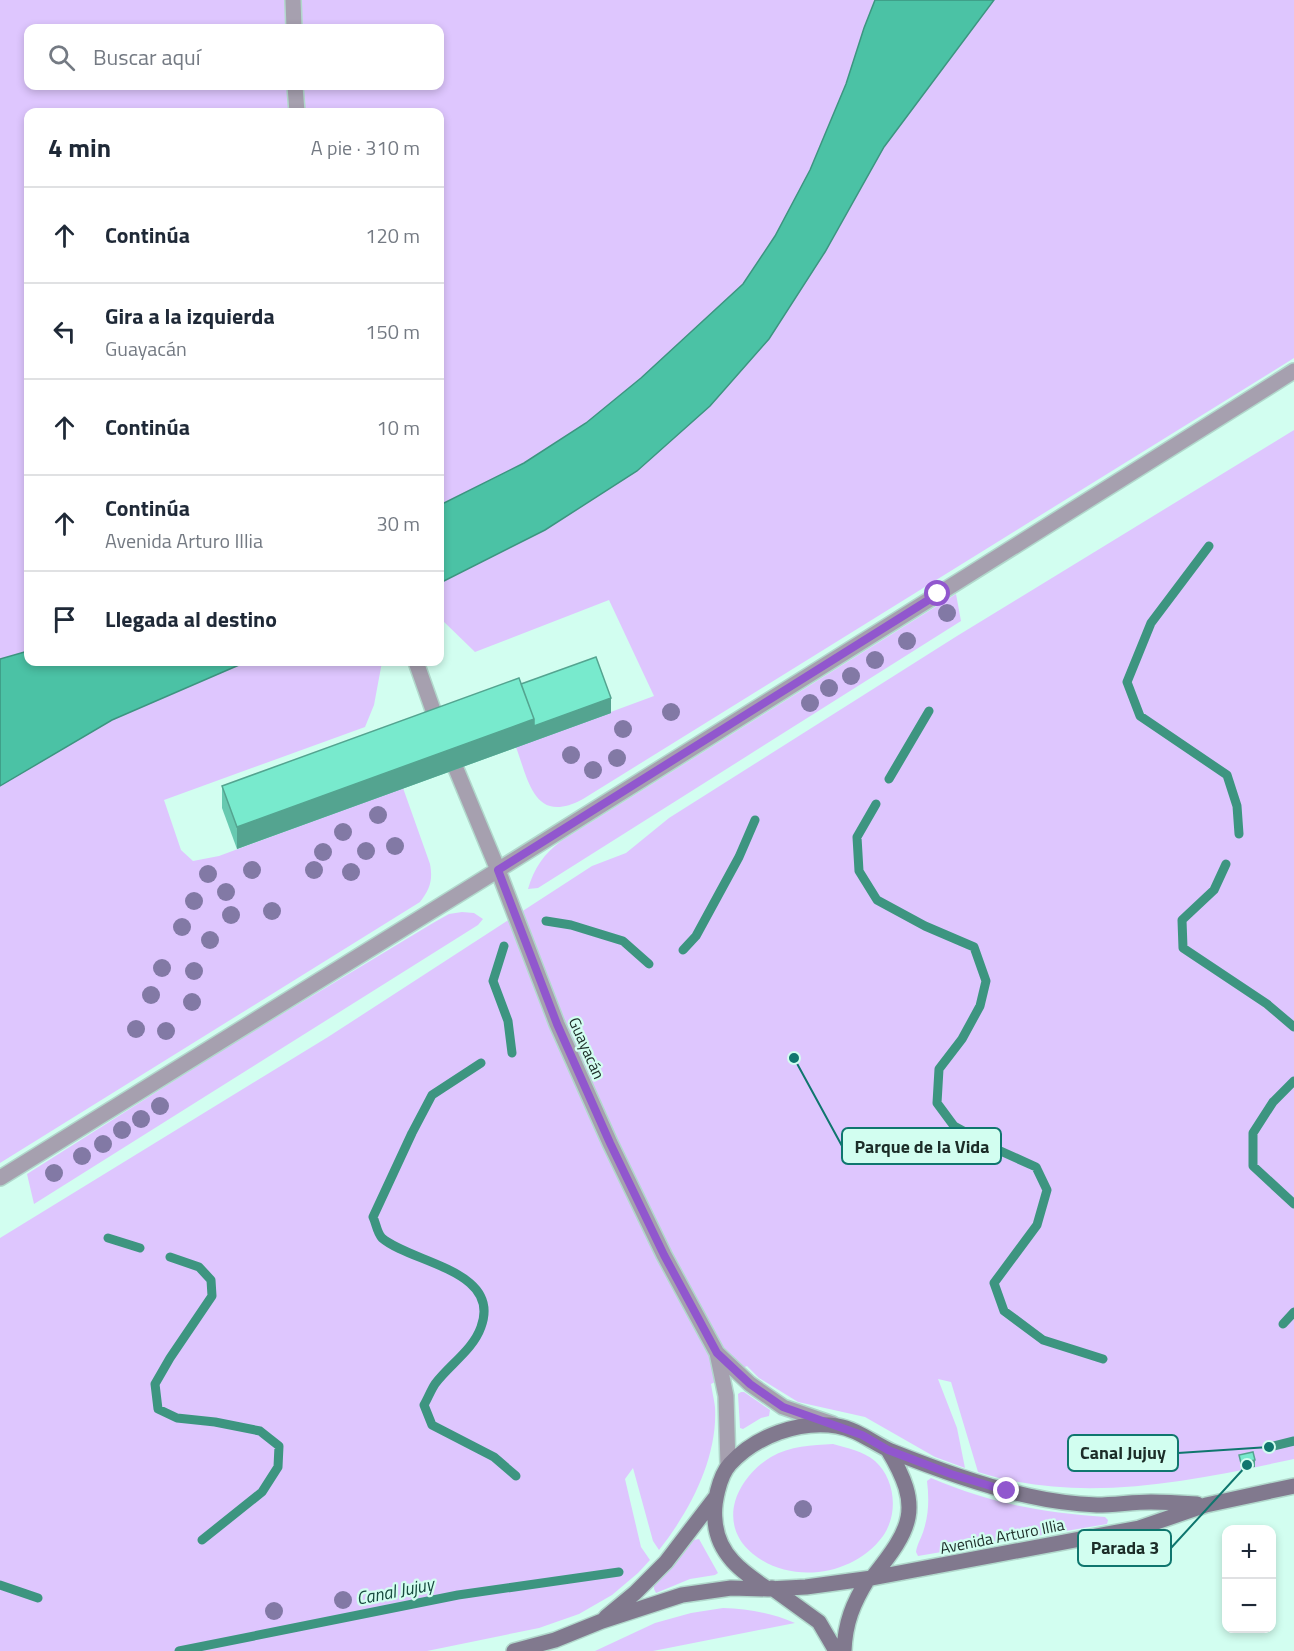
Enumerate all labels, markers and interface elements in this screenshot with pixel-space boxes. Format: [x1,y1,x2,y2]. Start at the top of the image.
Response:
search box [24,24,444,90]
text: Buscar aquí [93,40,201,74]
icon: search [45,41,78,74]
text: 4 min [48,128,111,167]
text: A pie · 310 m [311,132,420,163]
text: Continúa [105,218,190,252]
icon: ahead [48,219,81,252]
text: 120 m [365,220,420,251]
text: Gira a la izquierda [105,299,275,333]
icon: left [48,315,81,348]
text: 150 m [365,316,420,347]
text: Guayacán [105,333,187,364]
text: Continúa [105,410,190,444]
icon: ahead [48,411,81,444]
text: 10 m [376,412,420,443]
text: Continúa [105,491,190,525]
icon: ahead [48,507,81,540]
text: 30 m [376,508,420,539]
text: Avenida Arturo Illia [105,525,263,556]
route start [924,580,950,606]
text: Llegada al destino [105,602,277,636]
icon: arrive [48,603,81,636]
street label: Guayacán [563,1013,611,1083]
callout: Parque de la Vida [842,1128,1001,1164]
text: Parque de la Vida [855,1133,989,1160]
callout: Canal Jujuy [1068,1435,1178,1471]
text: Canal Jujuy [1080,1439,1166,1466]
route end [993,1477,1019,1503]
street label: Avenida Arturo Illia [938,1512,1066,1560]
map controls [1222,1525,1276,1633]
button: + [1222,1525,1276,1579]
callout: Parada 3 [1078,1530,1171,1566]
text: Parada 3 [1091,1534,1159,1561]
water label: Canal Jujuy [354,1570,438,1612]
button: − [1222,1579,1276,1633]

